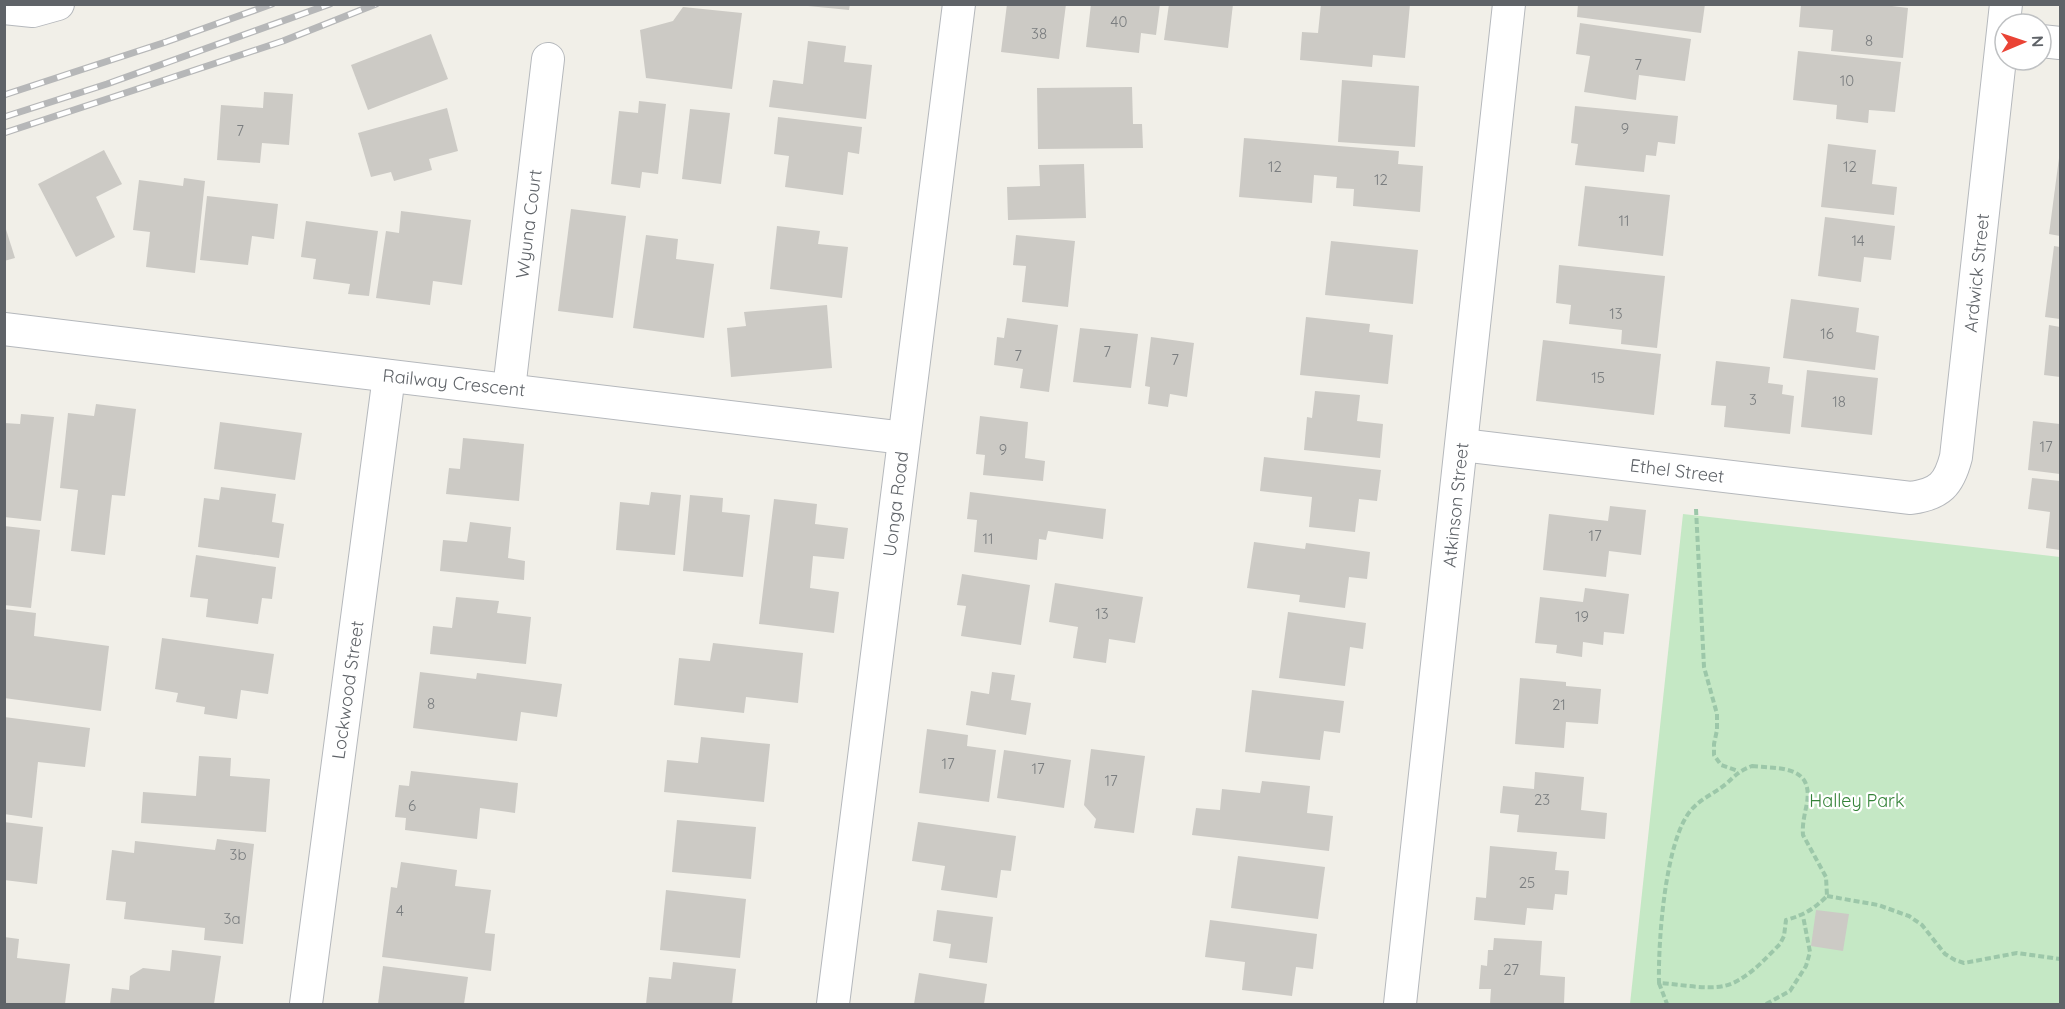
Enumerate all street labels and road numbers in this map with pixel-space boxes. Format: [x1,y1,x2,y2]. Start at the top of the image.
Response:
street label: Wyuna Court [510,168,547,280]
street label: Ardwick Street [1959,212,1994,334]
street label: Railway Crescent [382,364,527,401]
street label: Atkinson Street [1438,441,1473,568]
street label: Uonga Road [878,450,913,558]
street label: Ethel Street [1629,453,1726,488]
street label: Lockwood Street [326,619,369,761]

